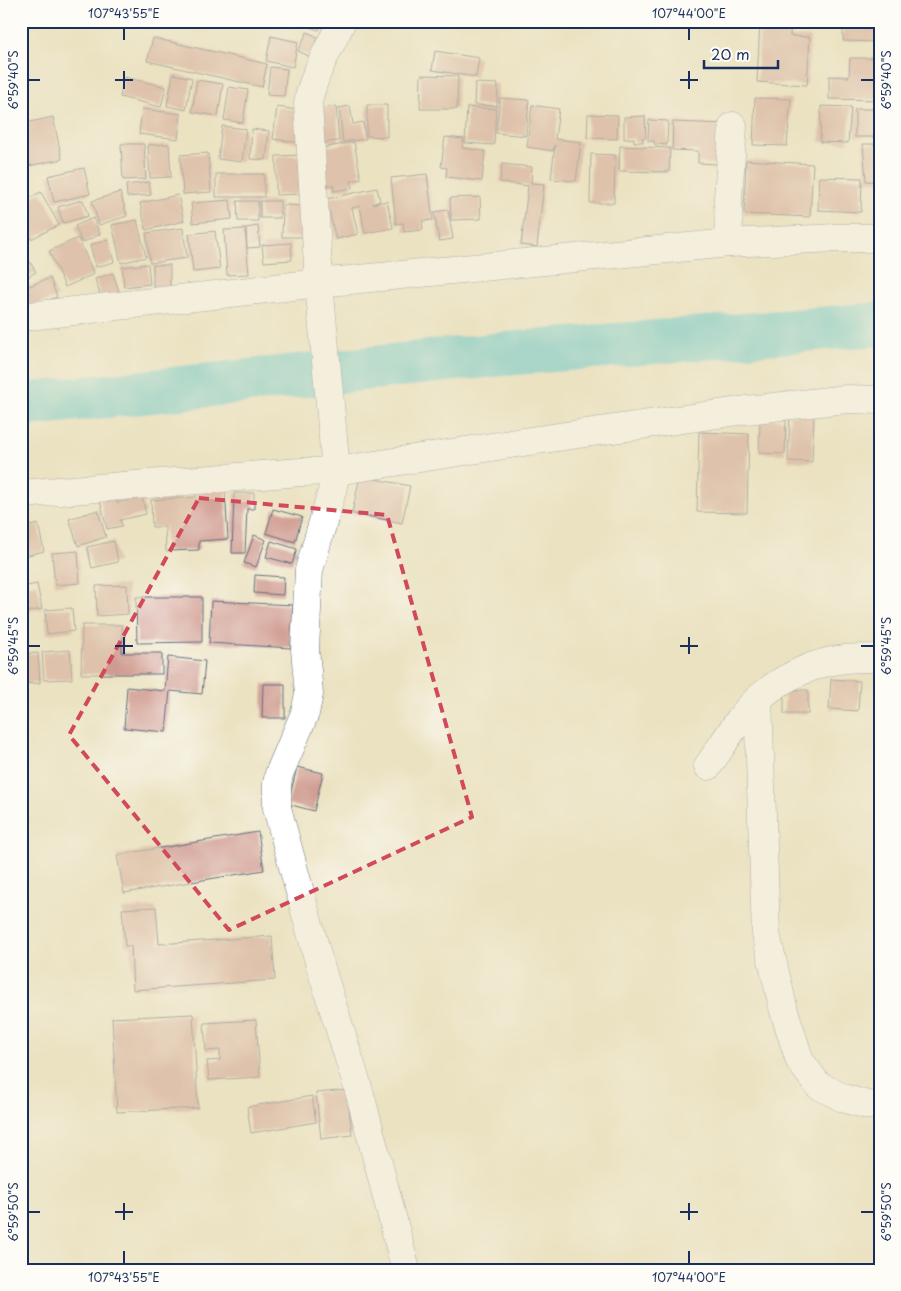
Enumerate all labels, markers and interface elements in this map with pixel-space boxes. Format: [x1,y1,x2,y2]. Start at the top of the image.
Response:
text: 107°43'55"E [88,4,160,22]
text: 107°44'00"E [652,4,726,22]
scale bar [704,38,777,70]
text: 20 m [711,42,750,65]
text: 6°59'40"S [4,50,22,110]
text: 6°59'40"S [877,50,895,110]
text: 6°59'45"S [4,617,22,675]
text: 6°59'45"S [877,617,895,675]
text: 6°59'50"S [4,1182,22,1242]
text: 6°59'50"S [877,1182,895,1242]
text: 107°43'55"E [88,1268,160,1286]
text: 107°44'00"E [652,1268,726,1286]

